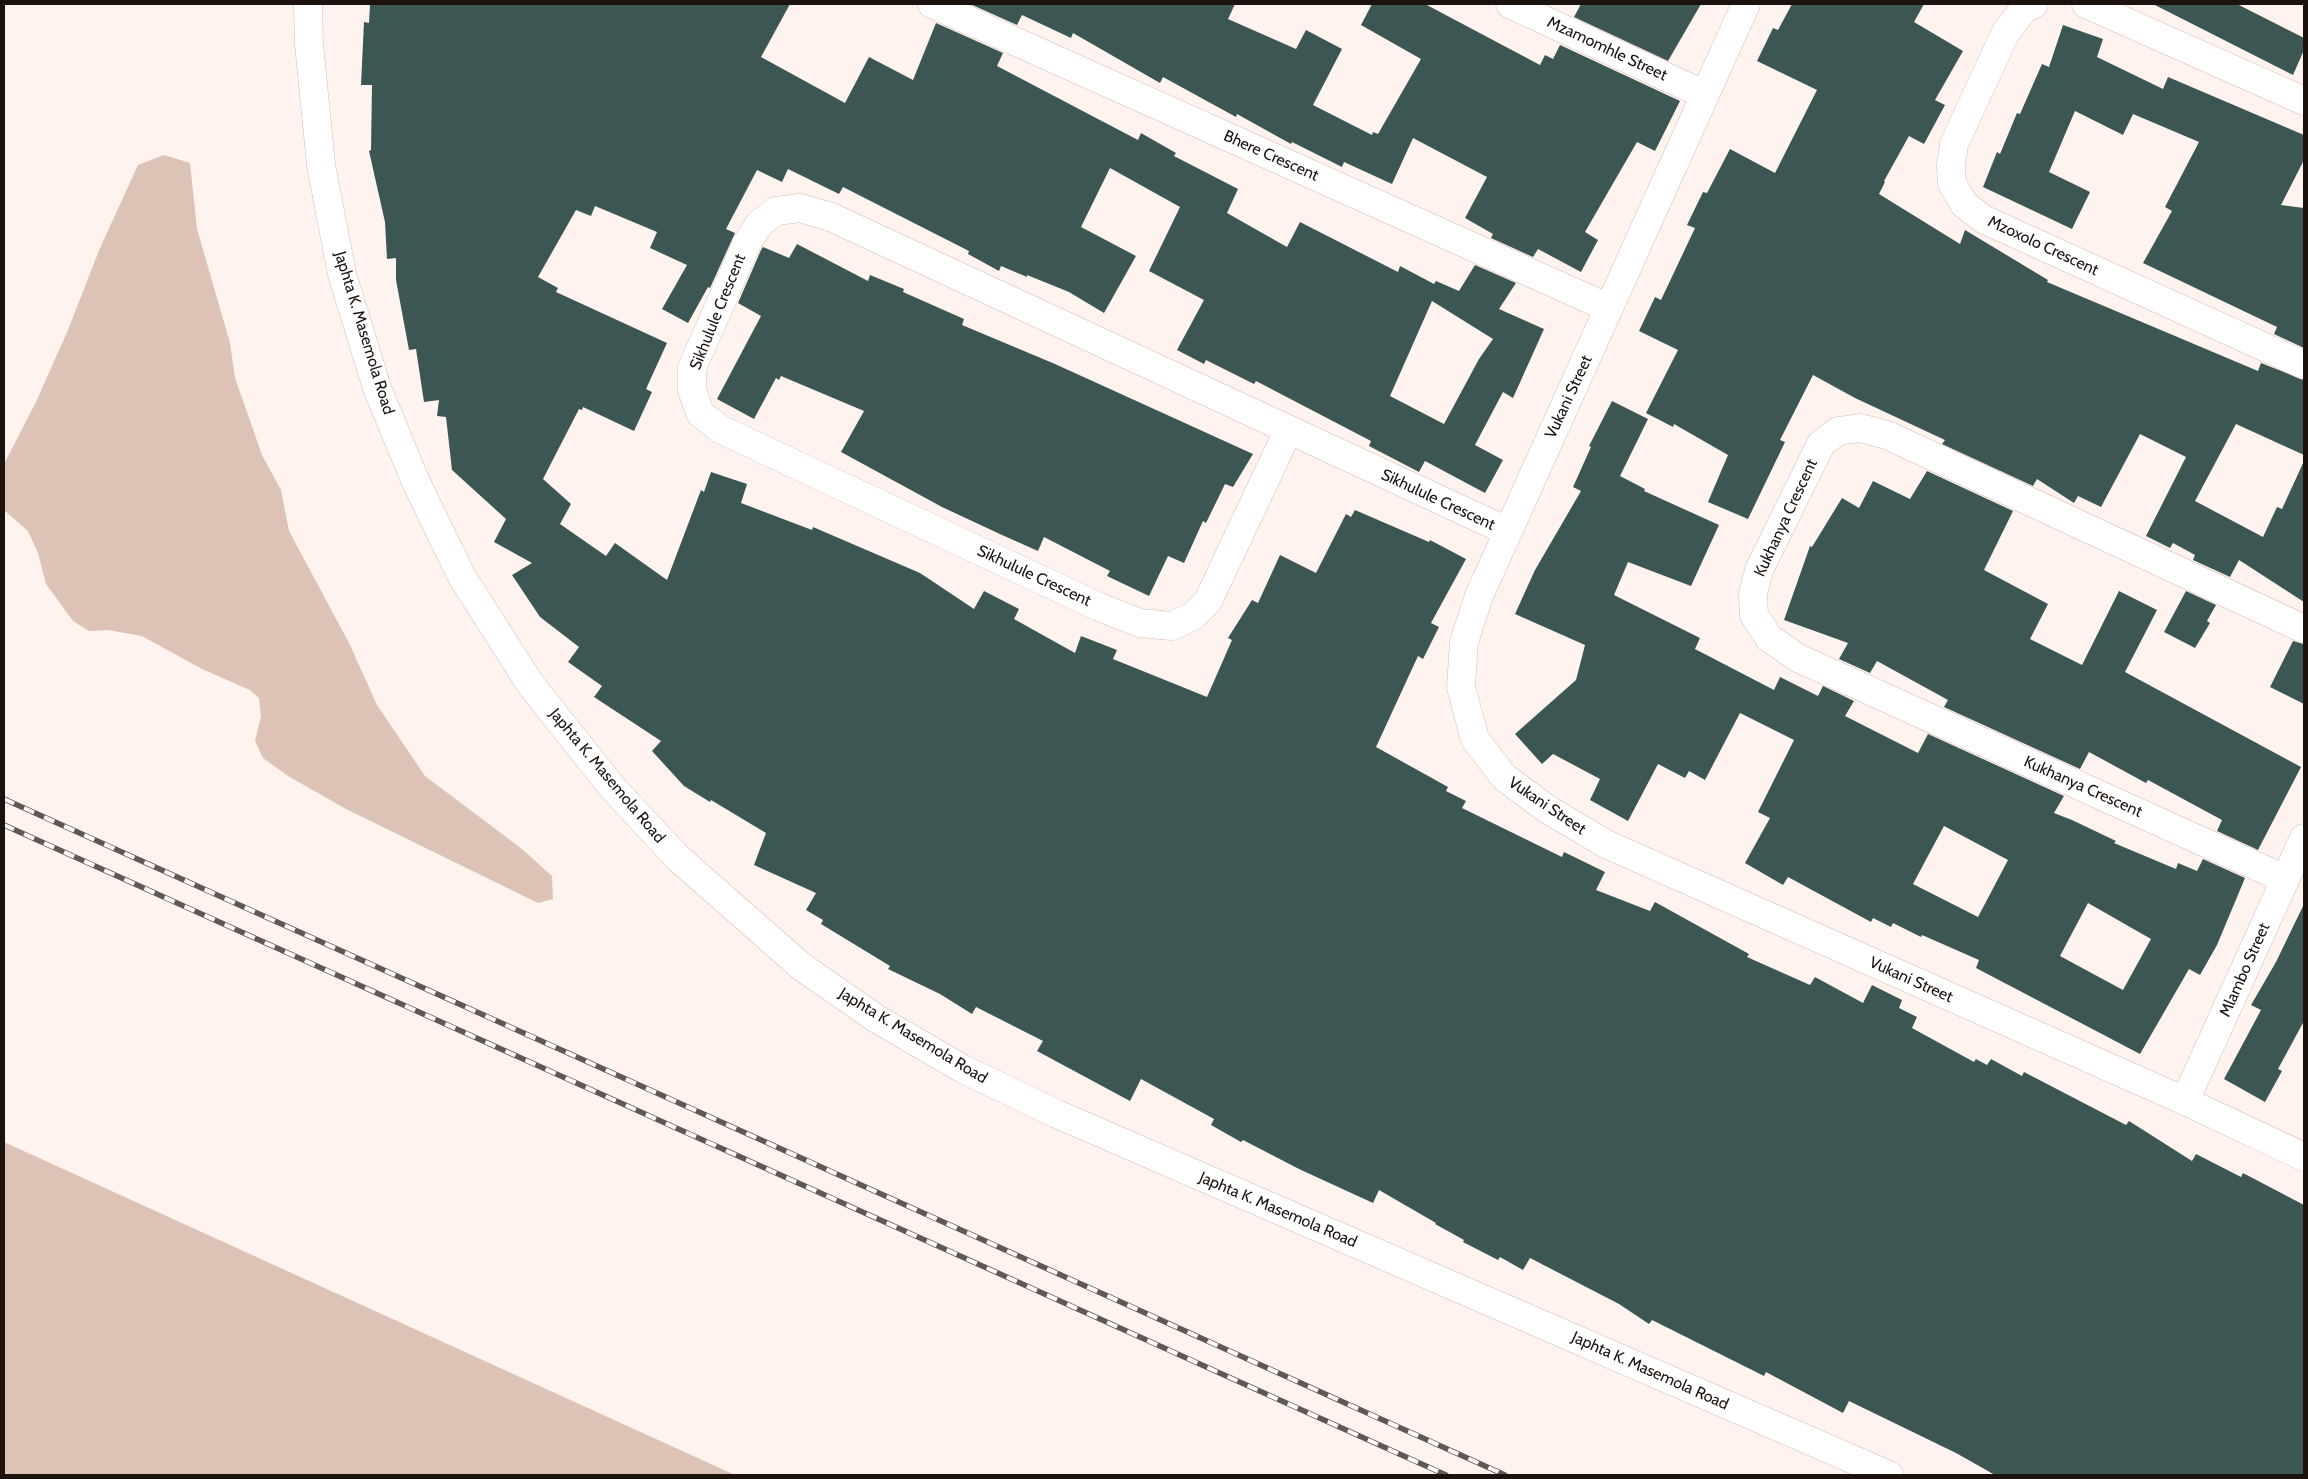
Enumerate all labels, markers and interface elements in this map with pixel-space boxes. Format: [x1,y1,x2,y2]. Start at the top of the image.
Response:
street label: Mzamomhle Street [1544,13,1670,85]
street label: Bhere Crescent [1221,127,1321,185]
street label: Mzoxolo Crescent [1985,212,2101,280]
street label: Japhta K. Masemola Road [330,249,398,417]
street label: Sikhulule Crescent [686,251,750,373]
street label: Vukani Street [1541,352,1597,442]
street label: Kukhanya Crescent [1750,456,1822,580]
street label: Sikhulule Crescent [1378,465,1498,535]
street label: Sikhulule Crescent [974,541,1094,611]
street label: Japhta K. Masemola Road [545,705,669,847]
street label: Kukhanya Crescent [2021,752,2145,822]
street label: Vukani Street [1505,773,1589,839]
street label: Mlambo Street [2216,920,2274,1020]
street label: Vukani Street [1866,953,1956,1007]
street label: Japhta K. Masemola Road [835,984,991,1088]
street label: Japhta K. Masemola Road [1196,1168,1360,1252]
street label: Japhta K. Masemola Road [1569,1328,1731,1414]

